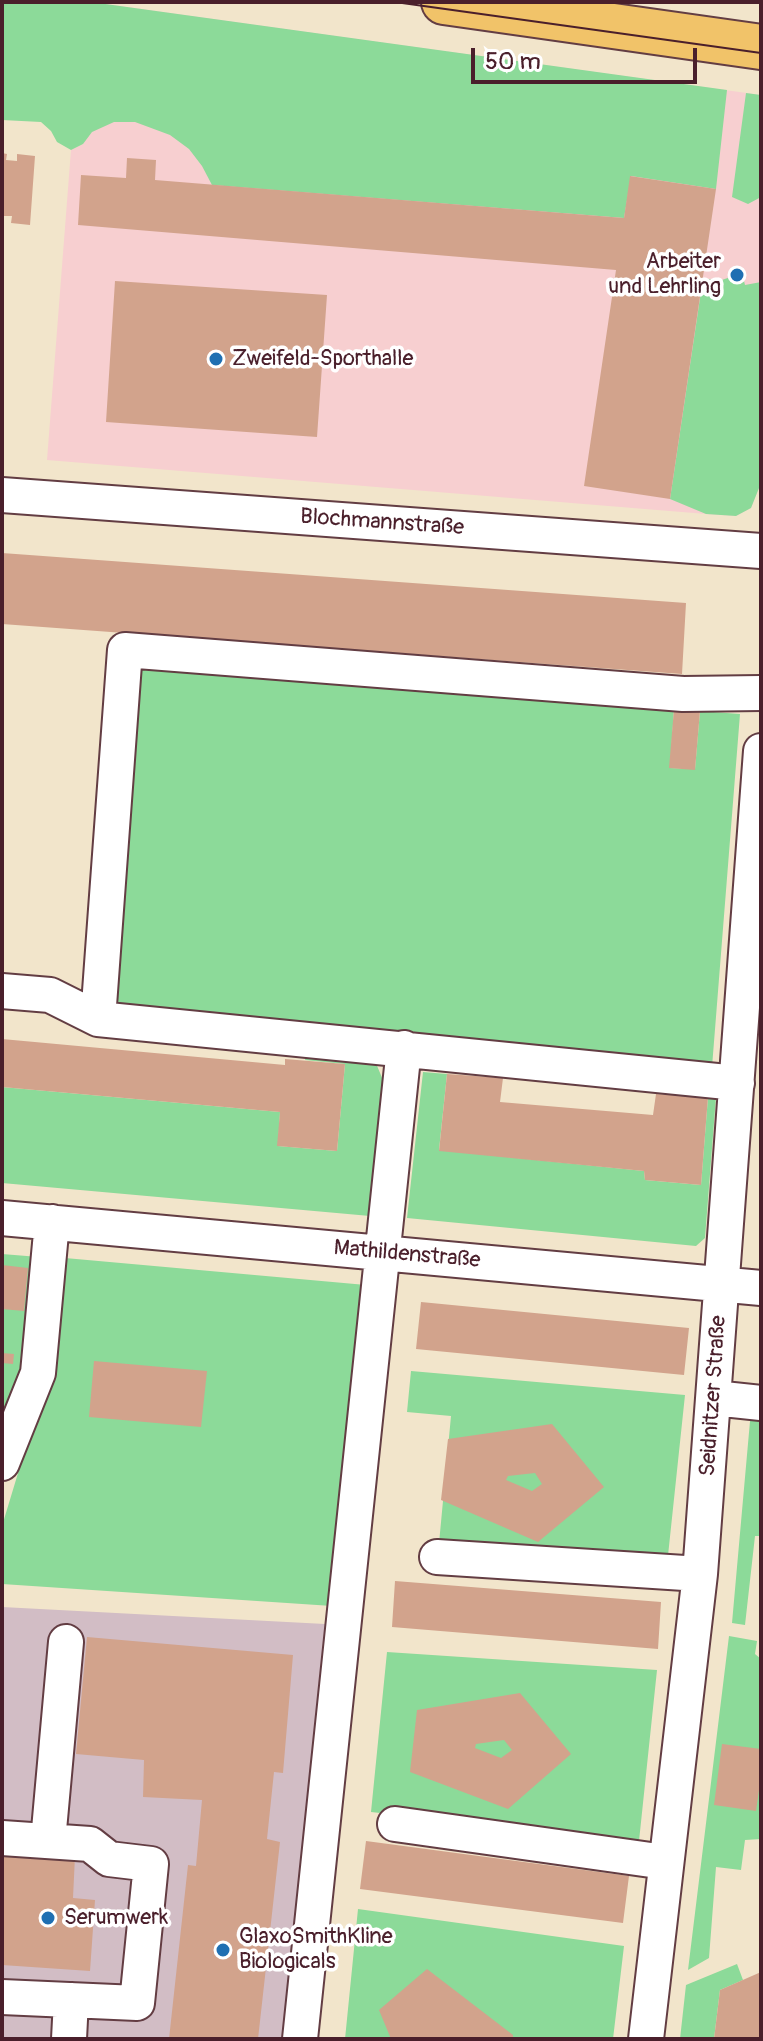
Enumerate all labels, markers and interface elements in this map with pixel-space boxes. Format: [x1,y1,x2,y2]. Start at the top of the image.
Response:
scale bar [475,32,701,82]
text: 50 m [485,47,541,76]
place label: Arbeiter und Lehrling [608,249,721,300]
marker: Arbeiter und Lehrling [728,266,746,284]
place label: Zweifeld-Sporthalle [232,346,413,372]
marker: Zweifeld-Sporthalle [207,350,225,368]
street label: Blochmannstraße [299,504,465,542]
street label: Mathildenstraße [333,1235,481,1275]
street label: Seidnitzer Straße [695,1315,733,1477]
place label: Serumwerk [64,1905,168,1931]
marker: Serumwerk [39,1909,57,1927]
place label: GlaxoSmithKline Biologicals [239,1924,393,1976]
marker: GlaxoSmithKline Biologicals [214,1941,232,1959]

